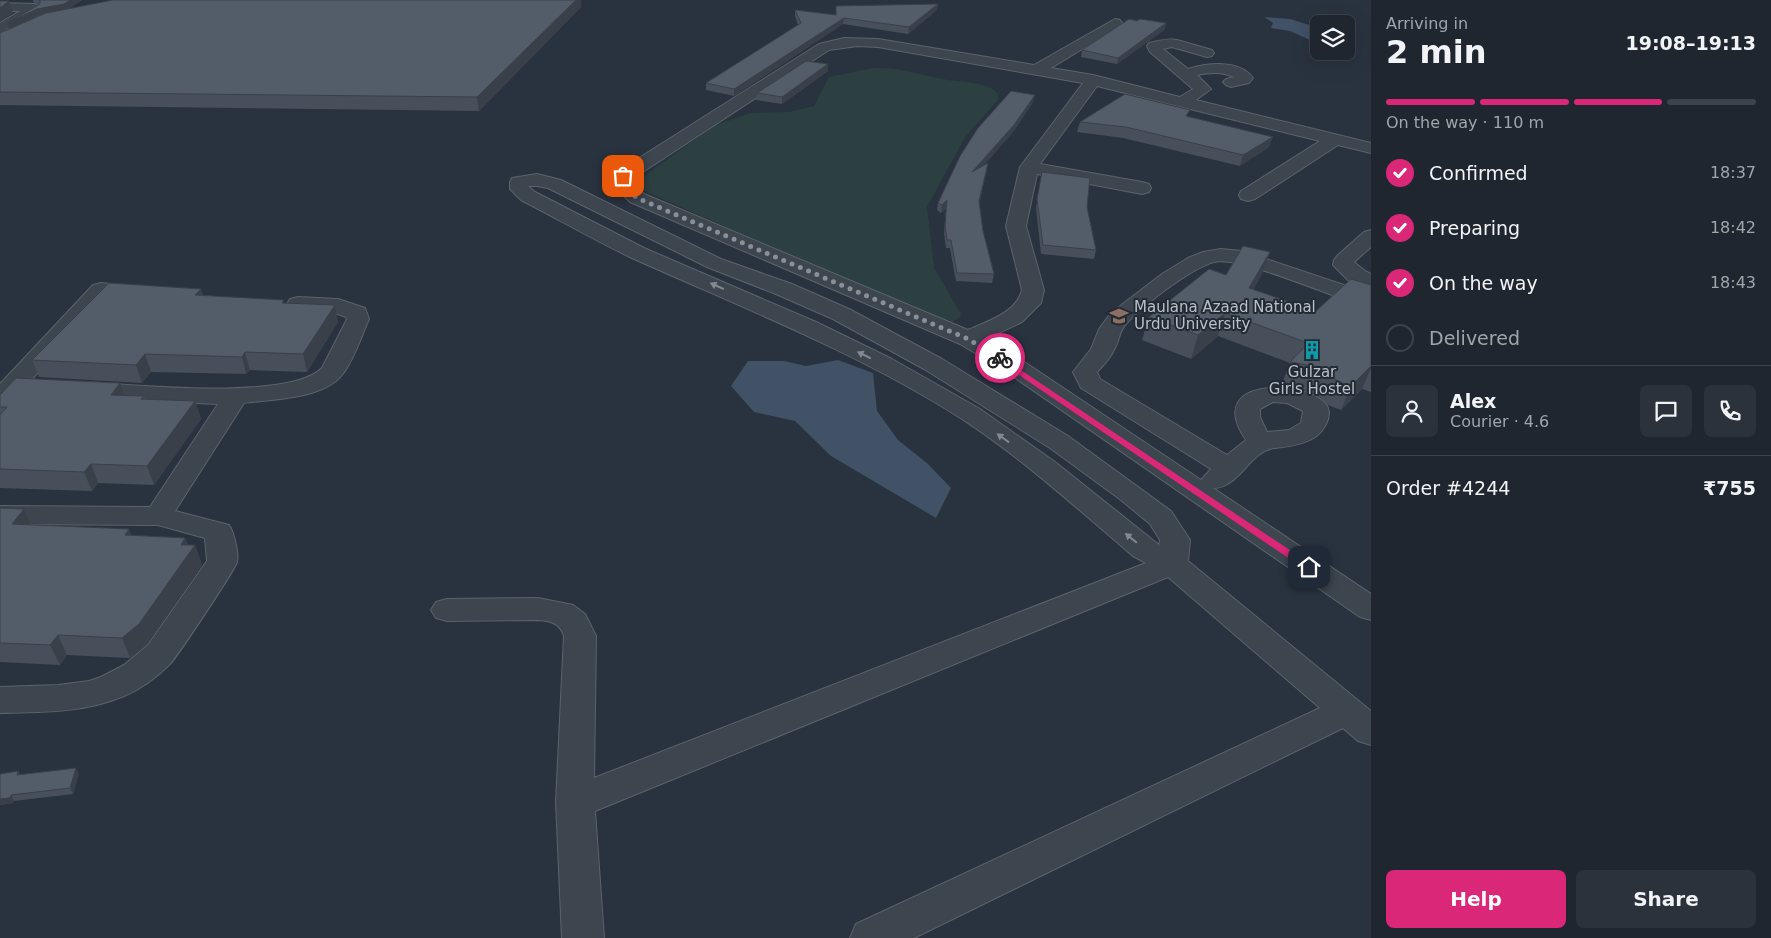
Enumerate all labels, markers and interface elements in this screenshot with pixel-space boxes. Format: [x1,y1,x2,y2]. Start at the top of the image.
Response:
text: Arriving in [1386,14,1468,33]
map controls [1310,15,1355,60]
button: layers [1310,15,1355,60]
text: 19:08–19:13 [1626,32,1756,54]
text: 2 min [1386,33,1487,71]
text: On the way · 110 m [1386,113,1544,132]
pin [602,155,644,197]
icon: check [1386,159,1414,187]
icon: bag [609,162,637,190]
text: Confirmed [1429,162,1528,184]
text: 18:37 [1710,163,1756,182]
icon: check [1386,214,1414,242]
text: Preparing [1429,217,1520,239]
text: 18:42 [1710,218,1756,237]
icon: check [1386,269,1414,297]
text: On the way [1429,272,1538,294]
text: 18:43 [1710,273,1756,292]
one-way arrow [710,282,724,290]
place label: Maulana Azaad National Urdu University [1134,298,1316,333]
school or university icon: Maulana Azaad National Urdu University [1108,305,1130,327]
text: Delivered [1429,327,1520,349]
courier [975,333,1025,383]
building icon: Gulzar Girls Hostel [1301,339,1323,361]
icon: bike [986,344,1014,372]
one-way arrow [857,351,871,359]
place label: Gulzar Girls Hostel [1269,363,1355,398]
button: person [1386,385,1438,437]
button: chat [1640,385,1692,437]
button: phone [1704,385,1756,437]
text: Alex [1450,390,1496,412]
text: Courier · 4.6 [1450,412,1549,431]
one-way arrow [996,433,1010,443]
text: Order #4244 [1386,477,1510,499]
text: ₹755 [1703,477,1756,499]
one-way arrow [1125,533,1138,544]
pin [1288,546,1330,588]
icon: home [1295,553,1323,581]
button: Help [1386,870,1566,928]
button: Share [1576,870,1756,928]

